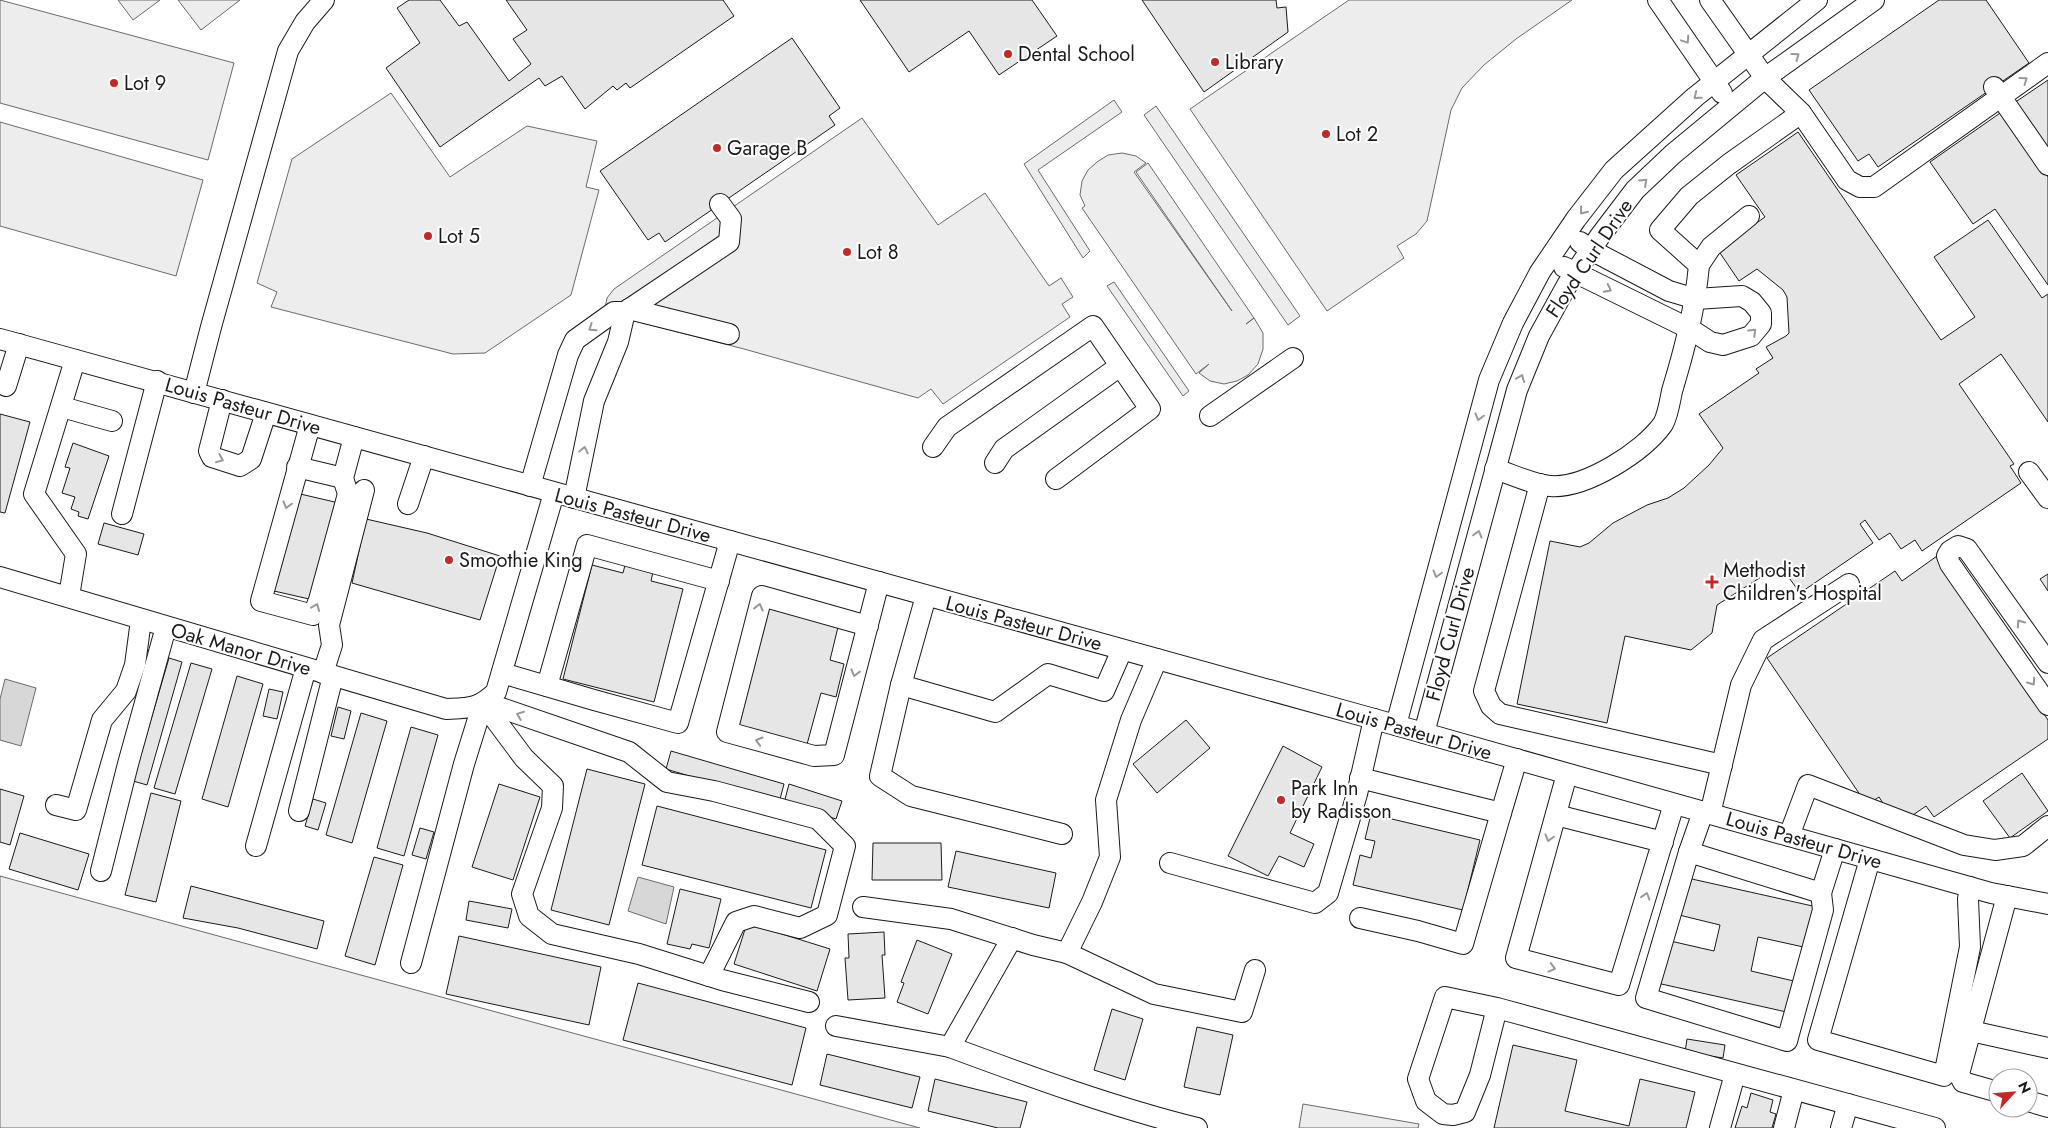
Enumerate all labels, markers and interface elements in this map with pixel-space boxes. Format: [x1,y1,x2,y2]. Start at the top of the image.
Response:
one-way arrow [1680,34,1689,44]
place label: Dental School [1018,40,1135,69]
marker: Dental School [1002,48,1014,60]
place label: Library [1225,48,1284,77]
one-way arrow [1790,53,1800,62]
marker: Library [1209,56,1221,68]
place label: Lot 9 [124,69,166,98]
marker: Lot 9 [108,77,120,89]
one-way arrow [2018,77,2028,86]
one-way arrow [1694,90,1703,98]
place label: Lot 2 [1336,120,1378,149]
marker: Lot 2 [1320,128,1332,140]
place label: Garage B [727,134,807,163]
marker: Garage B [711,142,723,154]
one-way arrow [1638,179,1647,188]
street label: Floyd Curl Drive [1539,193,1640,323]
one-way arrow [1580,205,1588,214]
place label: Lot 5 [438,222,480,251]
marker: Lot 5 [422,230,434,242]
place label: Lot 8 [857,238,899,267]
marker: Lot 8 [841,246,853,258]
one-way arrow [1603,283,1612,294]
one-way arrow [589,322,598,331]
one-way arrow [1748,329,1757,338]
street label: Louis Pasteur Drive [162,370,324,443]
one-way arrow [1515,374,1526,383]
one-way arrow [1475,412,1485,421]
one-way arrow [578,446,589,455]
one-way arrow [215,453,223,463]
street label: Louis Pasteur Drive [552,481,714,550]
one-way arrow [282,501,293,510]
one-way arrow [1472,531,1482,539]
place label: Smoothie King [459,546,583,575]
marker: Smoothie King [443,554,455,566]
place label: Methodist Children's Hospital [1723,556,1882,608]
street label: Floyd Curl Drive [1419,564,1482,704]
one-way arrow [1432,569,1442,577]
marker: Methodist Children's Hospital [1705,575,1719,589]
street label: Louis Pasteur Drive [943,589,1105,658]
one-way arrow [753,602,764,611]
one-way arrow [310,603,320,612]
street label: Oak Manor Drive [167,616,314,683]
one-way arrow [2017,619,2026,629]
one-way arrow [851,668,861,677]
one-way arrow [2026,676,2035,686]
street label: Louis Pasteur Drive [1333,695,1495,768]
one-way arrow [517,711,525,721]
one-way arrow [755,736,763,746]
place label: Park Inn by Radisson [1291,774,1392,826]
marker: Park Inn by Radisson [1275,794,1287,806]
street label: Louis Pasteur Drive [1723,804,1885,877]
one-way arrow [1545,833,1555,841]
one-way arrow [1641,893,1651,901]
one-way arrow [1547,962,1555,972]
north arrow [1988,1068,2038,1118]
text: N [2013,1078,2036,1097]

